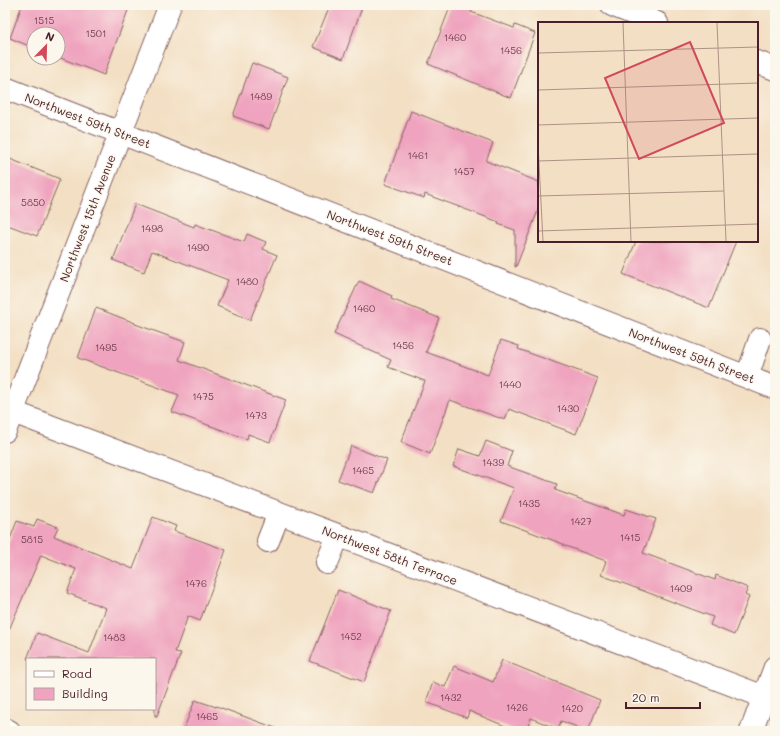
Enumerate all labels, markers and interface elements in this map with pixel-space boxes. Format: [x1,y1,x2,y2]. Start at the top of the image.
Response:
house number: 1515 [34,13,54,27]
inset map [538,22,758,242]
north arrow [26,26,66,66]
house number: 1501 [86,26,106,40]
text: N [43,28,57,45]
house number: 1460 [444,30,466,44]
house number: 1456 [500,43,522,57]
street label: Northwest 59th Street [23,89,153,151]
house number: 1489 [250,89,272,103]
house number: 1461 [408,148,428,162]
street label: Northwest 15th Avenue [55,152,119,284]
house number: 1457 [453,164,475,178]
house number: 5850 [21,195,45,209]
street label: Northwest 59th Street [325,206,455,268]
house number: 1498 [141,221,163,235]
house number: 1490 [187,240,209,254]
house number: 1480 [236,274,258,288]
house number: 1460 [353,301,375,315]
street label: Northwest 59th Street [627,324,757,386]
house number: 1456 [392,338,414,352]
house number: 1495 [95,340,117,354]
house number: 1440 [499,377,521,391]
house number: 1475 [192,389,214,403]
house number: 1430 [557,401,579,415]
house number: 1473 [245,408,267,422]
house number: 1439 [482,455,504,469]
house number: 1465 [352,463,374,477]
house number: 1435 [518,496,540,510]
house number: 1427 [570,514,592,528]
street label: Northwest 58th Terrace [320,522,460,588]
house number: 1415 [620,530,640,544]
house number: 5815 [21,532,43,546]
house number: 1476 [185,576,207,590]
house number: 1409 [670,581,692,595]
house number: 1452 [340,629,362,643]
house number: 1483 [103,630,125,644]
legend [26,658,156,710]
text: Road [62,665,92,681]
scale bar [626,684,700,710]
text: Building [62,685,108,701]
text: 20 m [632,689,660,705]
house number: 1432 [440,690,462,704]
house number: 1426 [506,700,528,714]
house number: 1420 [561,701,583,715]
house number: 1465 [196,709,218,723]

